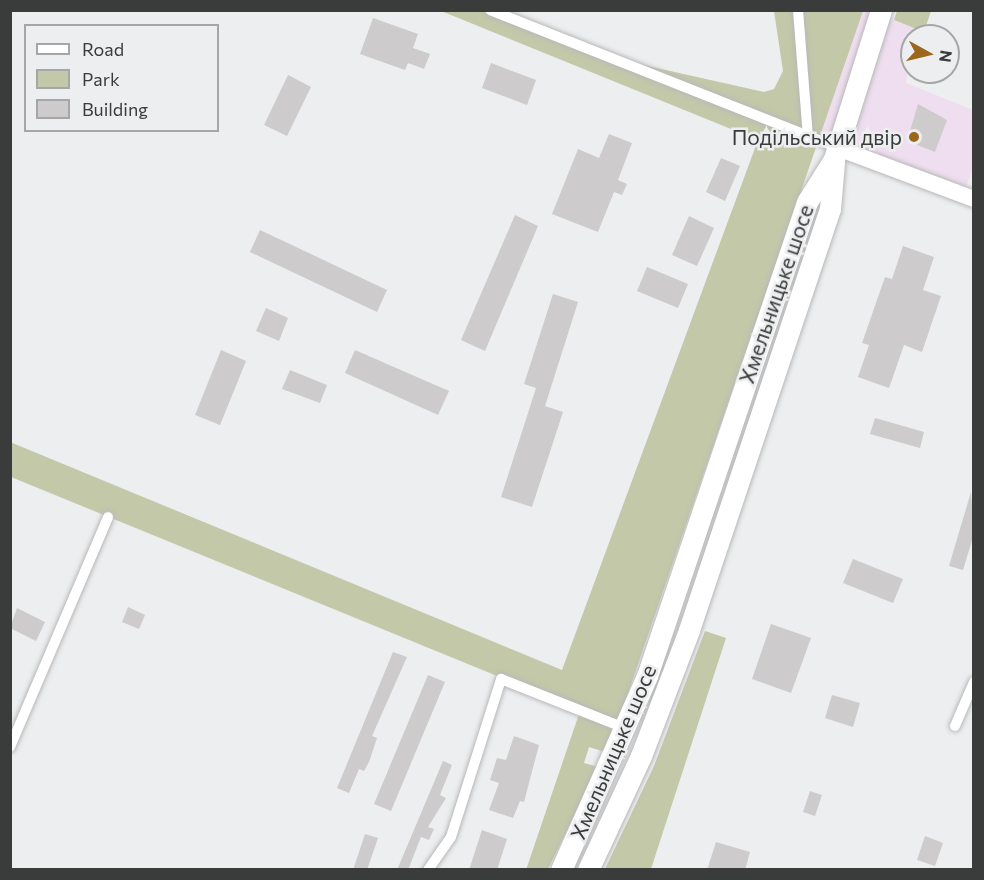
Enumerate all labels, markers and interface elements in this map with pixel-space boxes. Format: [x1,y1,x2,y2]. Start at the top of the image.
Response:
legend [24,24,219,132]
north arrow [900,24,960,84]
text: Road [82,38,124,60]
text: N [936,49,957,64]
text: Park [82,68,120,90]
text: Building [82,98,148,120]
place label: Подільський двір [732,124,902,150]
marker: Подільський двір [907,130,921,144]
street label: Хмельницьке шосе [734,201,818,387]
street label: Хмельницьке шосе [565,661,661,843]

